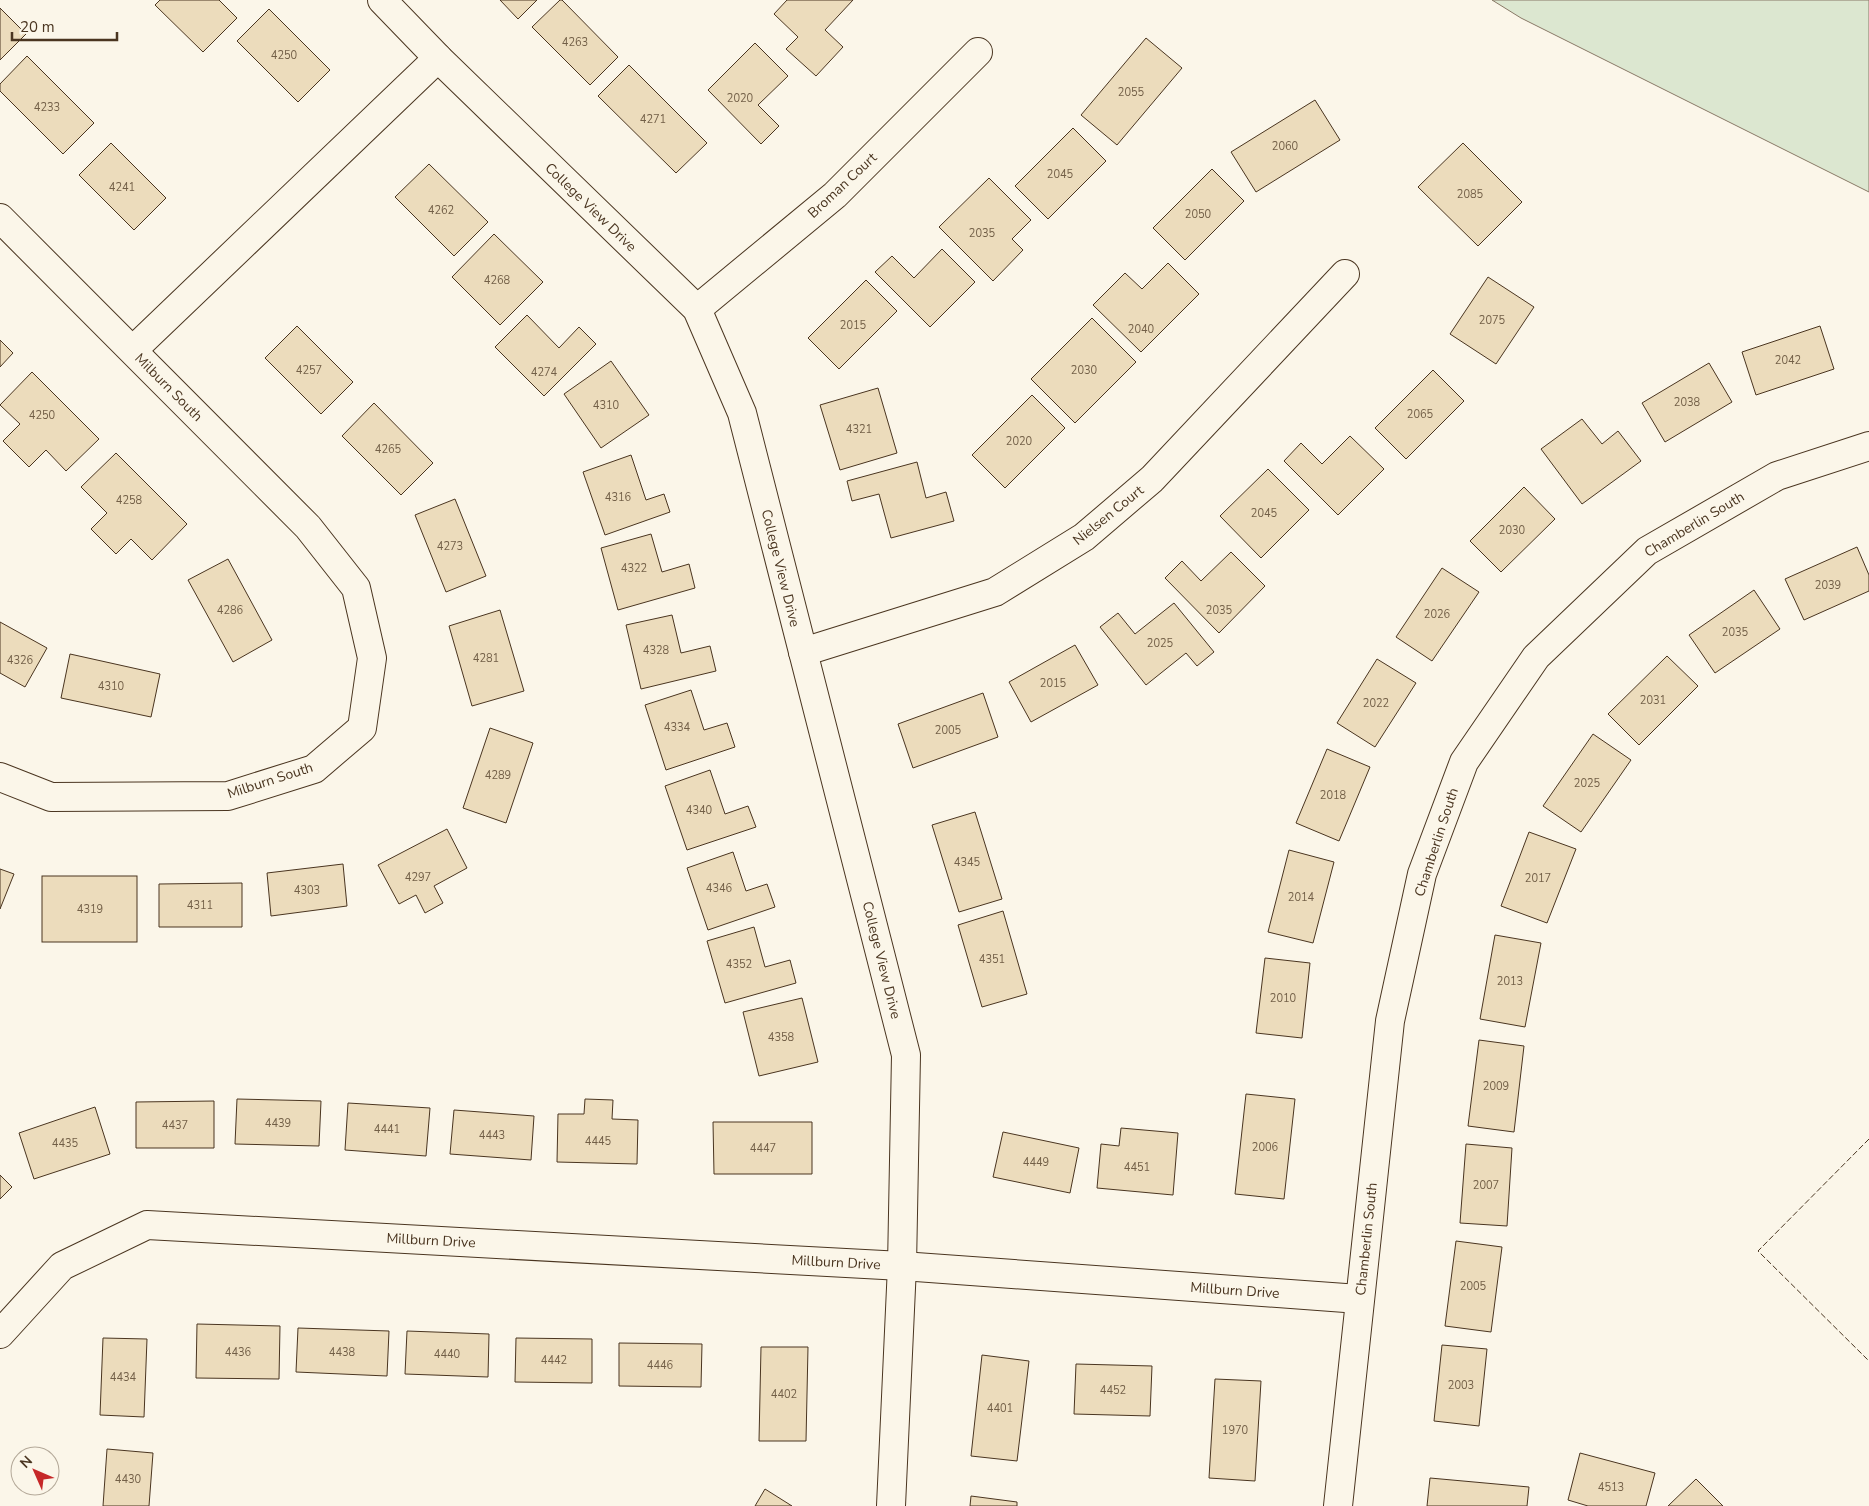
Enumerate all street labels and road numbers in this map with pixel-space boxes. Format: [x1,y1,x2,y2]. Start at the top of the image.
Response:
street label: Broman Court [804,148,881,222]
street label: College View Drive [541,159,641,256]
street label: Milburn South [130,349,207,426]
street label: Nielsen Court [1069,481,1148,550]
street label: Chamberlin South [1641,487,1748,562]
street label: College View Drive [757,507,804,629]
street label: Milburn South [225,758,315,803]
street label: Chamberlin South [1410,785,1463,899]
street label: College View Drive [858,899,905,1021]
street label: Chamberlin South [1351,1182,1382,1296]
street label: Millburn Drive [386,1229,476,1252]
street label: Millburn Drive [791,1251,881,1274]
street label: Millburn Drive [1190,1278,1280,1303]

